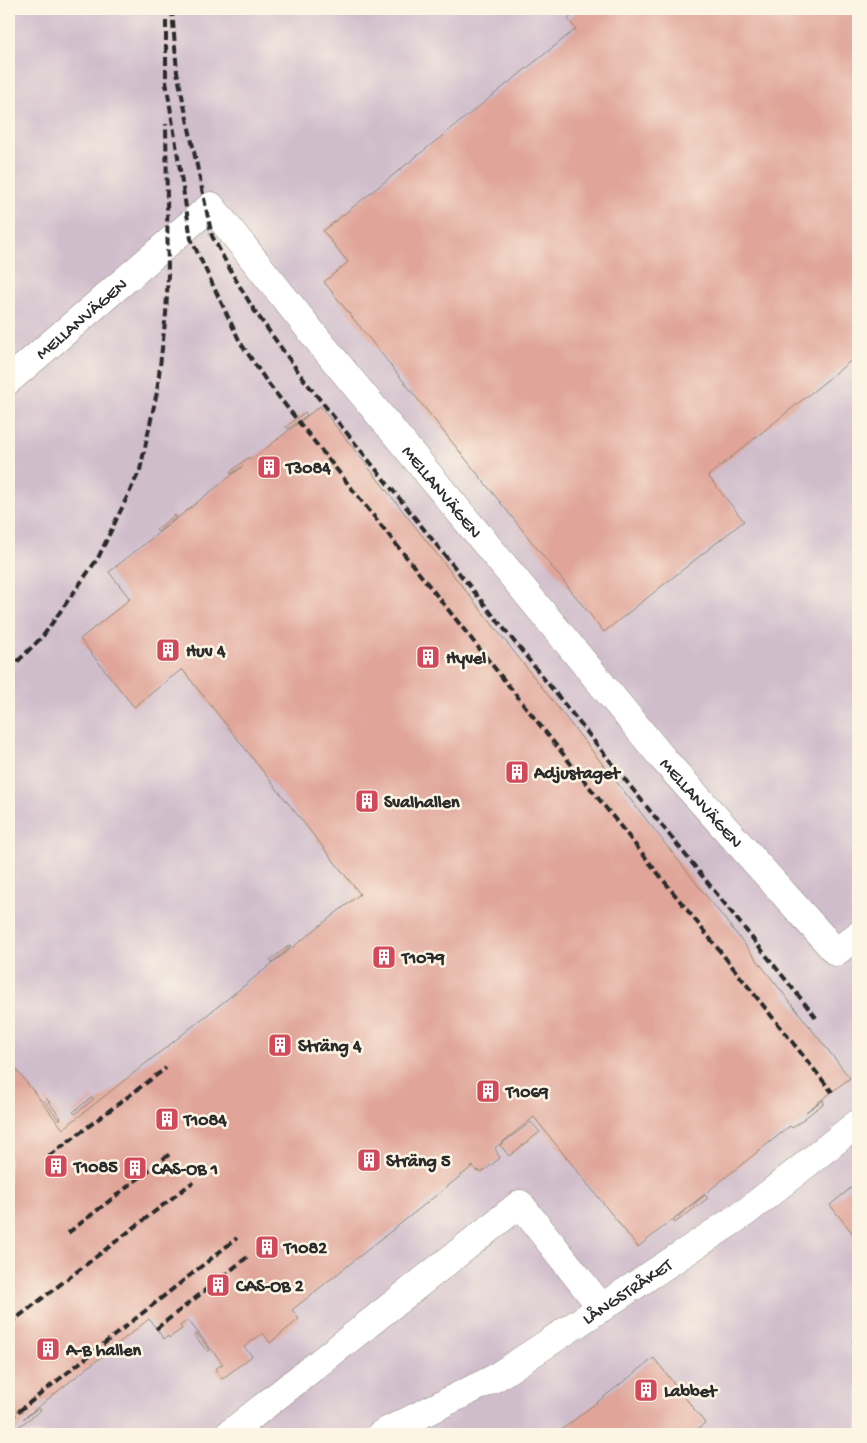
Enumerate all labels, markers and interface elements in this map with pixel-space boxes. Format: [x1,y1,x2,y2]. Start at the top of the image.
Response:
street label: MELLANVÄGEN [32,275,133,365]
street label: MELLANVÄGEN [396,442,485,544]
building icon: T3084 [256,454,282,480]
place label: T3084 [284,459,331,480]
building icon: Huv 4 [155,637,181,663]
place label: Huv 4 [186,642,226,663]
building icon: Hyvel [415,644,441,670]
place label: Hyvel [446,649,486,670]
street label: MELLANVÄGEN [654,754,746,853]
building icon: Adjustaget [504,759,530,785]
place label: Adjustaget [533,764,621,785]
building icon: Svalhallen [354,788,380,814]
place label: Svalhallen [384,793,460,814]
building icon: T1079 [371,944,397,970]
place label: T1079 [400,949,445,970]
building icon: Sträng 4 [267,1032,293,1058]
place label: Sträng 4 [298,1037,362,1058]
building icon: T1069 [475,1078,501,1104]
place label: T1069 [504,1083,549,1104]
building icon: T1084 [154,1106,180,1132]
place label: T1084 [182,1111,227,1132]
building icon: Sträng 5 [356,1147,382,1173]
place label: Sträng 5 [386,1152,451,1173]
building icon: T1085 [43,1153,69,1179]
building icon: CAS-OB 1 [122,1155,148,1181]
place label: T1085 [72,1158,118,1179]
place label: CAS-OB 1 [151,1160,218,1181]
building icon: T1082 [254,1234,280,1260]
place label: T1082 [282,1239,327,1260]
street label: LÅNGSTRÅKET [579,1255,678,1330]
building icon: CAS-OB 2 [205,1272,231,1298]
place label: CAS-OB 2 [235,1277,304,1298]
building icon: A-B hallen [35,1336,61,1362]
place label: A-B hallen [65,1341,142,1362]
building icon: Labbet [633,1377,659,1403]
place label: Labbet [664,1382,718,1403]

